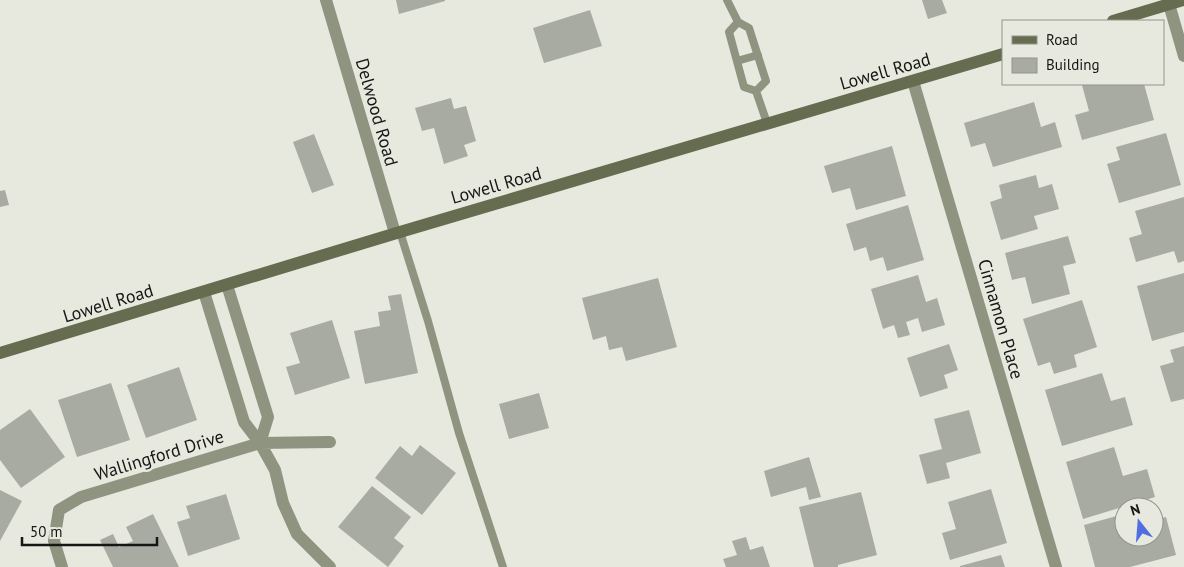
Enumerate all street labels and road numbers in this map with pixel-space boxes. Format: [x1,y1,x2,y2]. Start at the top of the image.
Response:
street label: Lowell Road [837,47,933,95]
street label: Delwood Road [351,55,403,169]
street label: Lowell Road [448,161,544,209]
street label: Cinnamon Place [973,256,1029,382]
street label: Lowell Road [60,278,156,328]
street label: Wallingford Drive [92,424,226,486]

